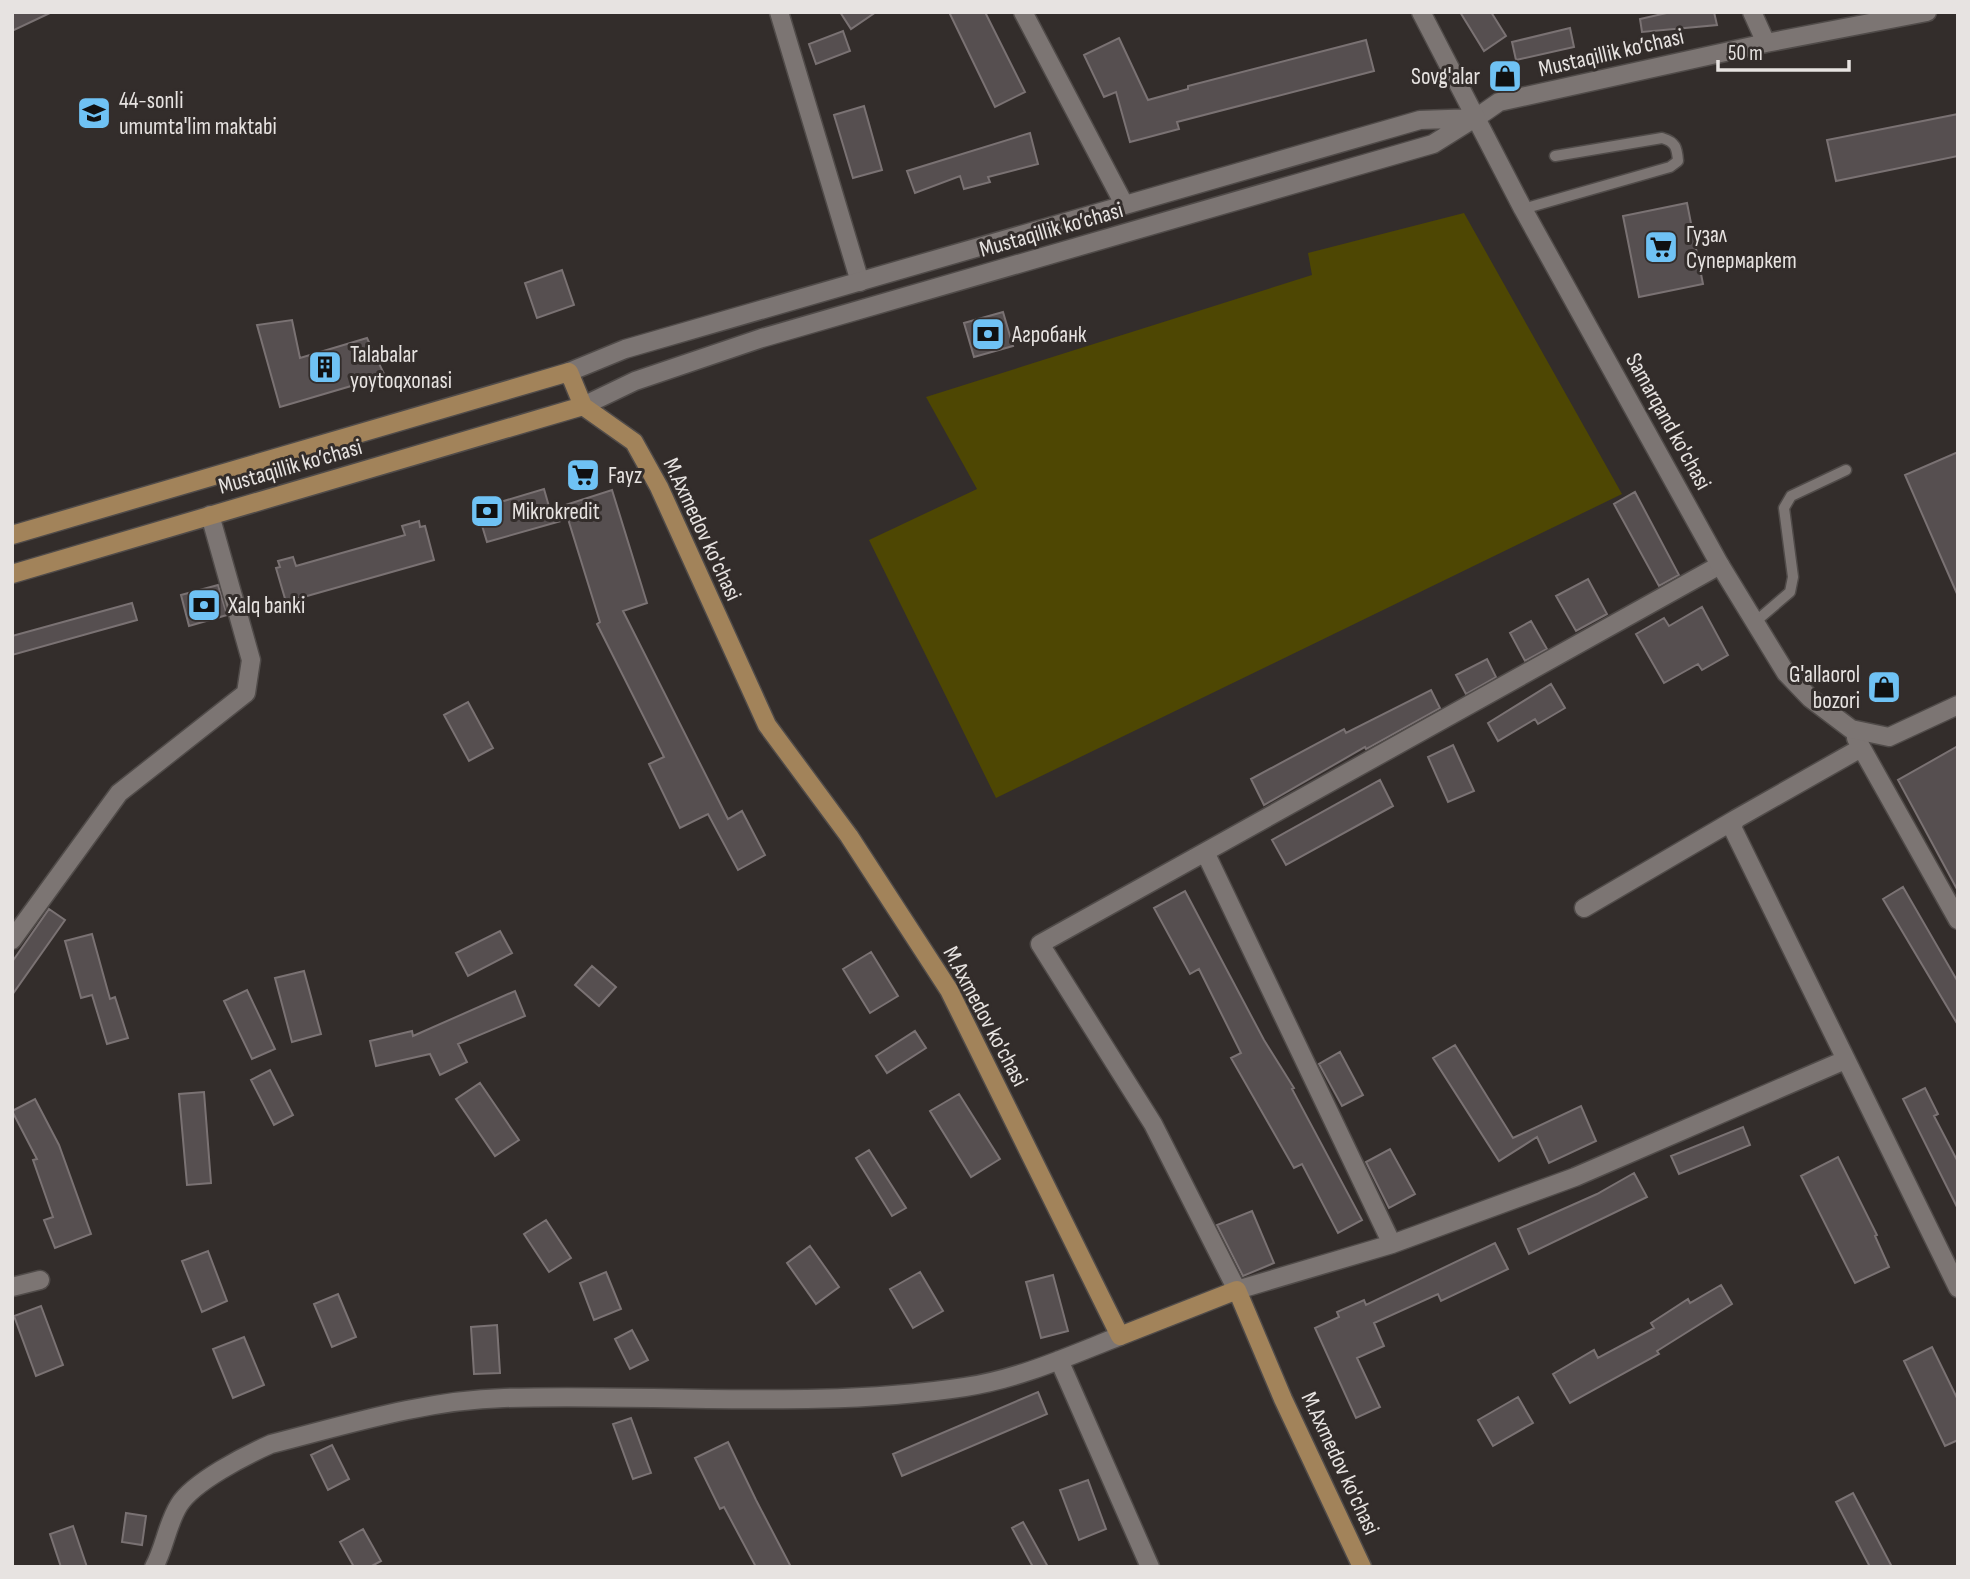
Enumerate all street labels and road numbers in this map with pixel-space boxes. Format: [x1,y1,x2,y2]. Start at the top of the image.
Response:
street label: Mustaqillik ko’chasi [1536,23,1687,83]
street label: Mustaqillik ko’chasi [976,196,1126,264]
street label: Samarqand ko'chasi [1619,348,1717,495]
street label: Mustaqillik ko’chasi [215,433,365,501]
street label: M.Axmedov ko'chasi [657,454,747,605]
street label: M.Axmedov ko'chasi [937,942,1034,1091]
street label: M.Axmedov ko'chasi [1295,1388,1385,1539]

